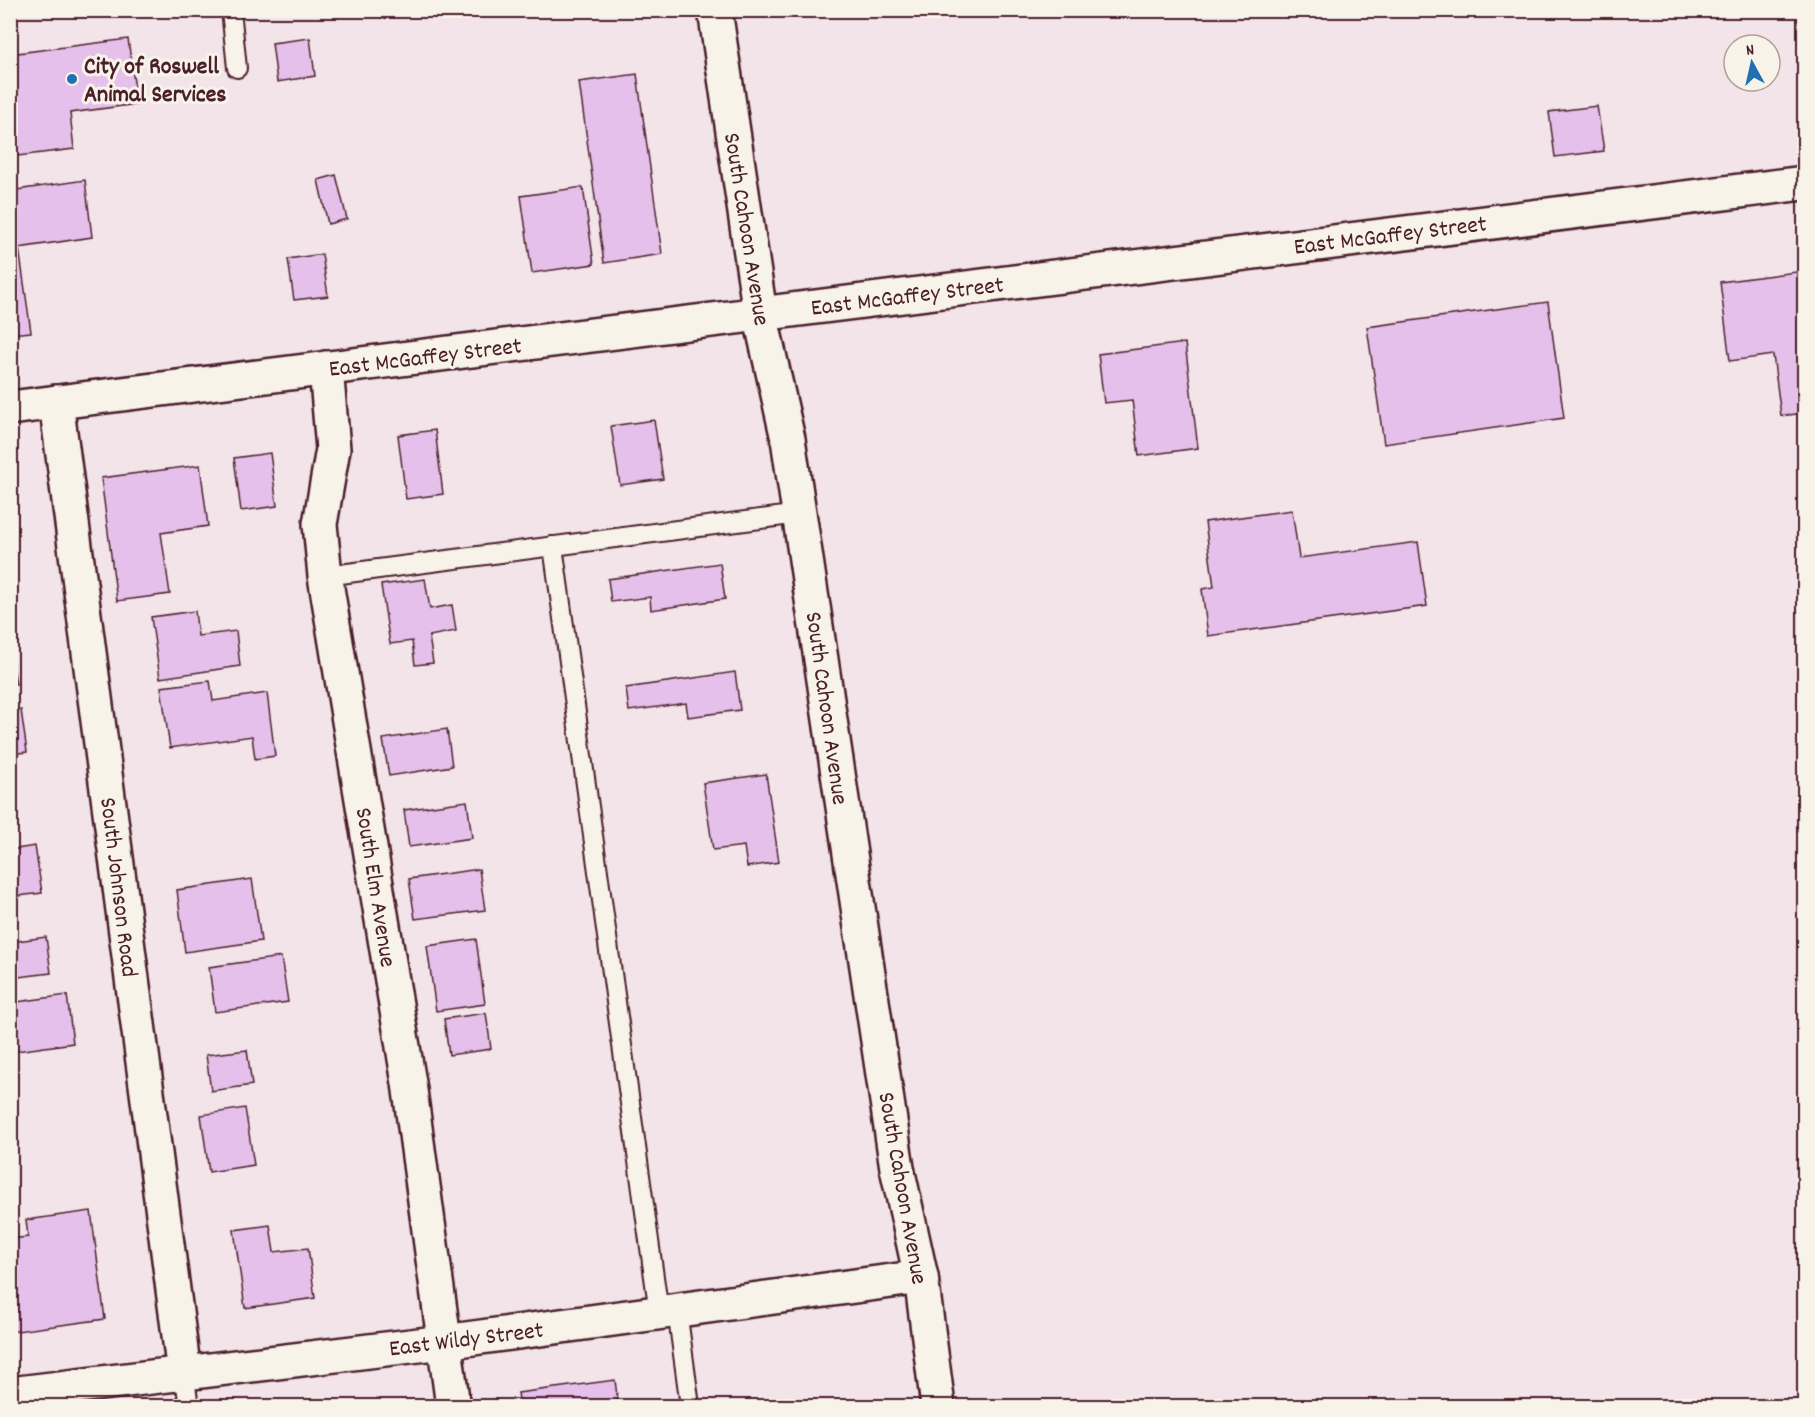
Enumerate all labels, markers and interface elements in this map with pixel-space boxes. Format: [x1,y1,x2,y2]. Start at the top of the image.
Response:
north arrow [1722,33,1782,93]
text: N [1745,39,1756,63]
place label: City of Roswell Animal Services [84,51,226,113]
marker: City of Roswell Animal Services [65,72,79,86]
street label: South Cahoon Avenue [713,131,777,328]
street label: East McGaffey Street [1292,208,1489,266]
street label: East McGaffey Street [809,269,1006,327]
street label: East McGaffey Street [327,330,524,388]
street label: South Cahoon Avenue [795,610,855,807]
street label: South Johnson Road [89,796,145,979]
street label: South Elm Avenue [345,805,403,970]
street label: South Cahoon Avenue [867,1090,935,1287]
street label: East Wildy Street [387,1315,546,1367]

